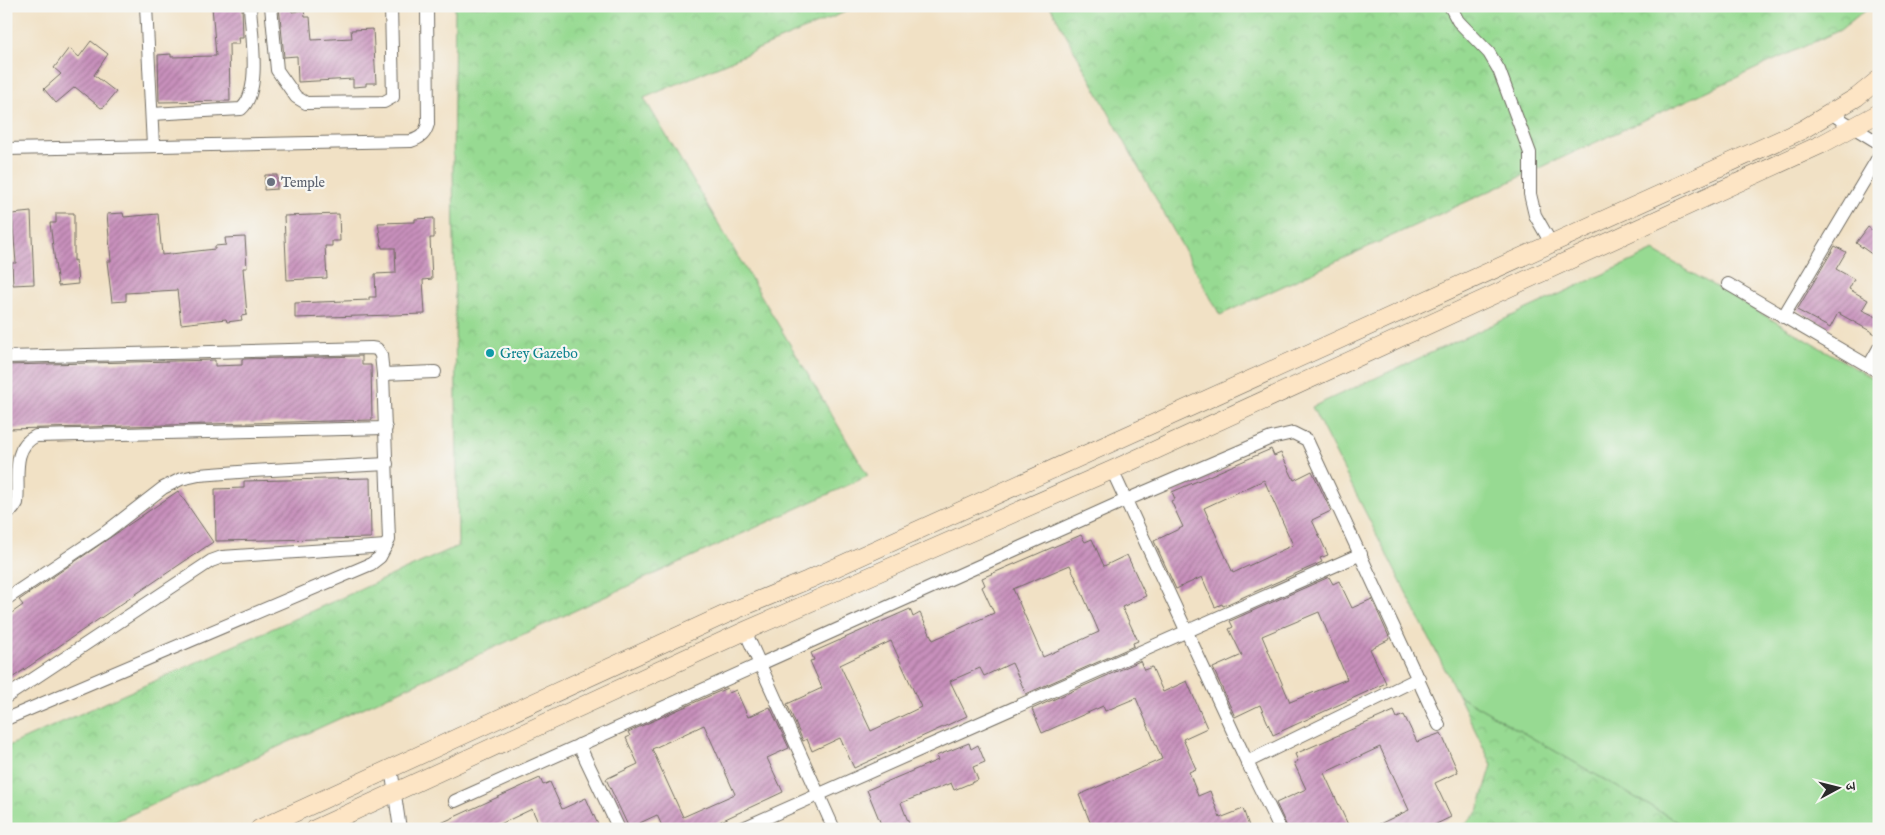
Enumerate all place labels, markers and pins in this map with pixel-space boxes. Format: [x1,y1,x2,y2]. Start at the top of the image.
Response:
place label: Temple [281,174,326,192]
marker: Temple [265,176,277,188]
place label: Grey Gazebo [500,345,578,363]
marker: Grey Gazebo [484,347,496,359]

